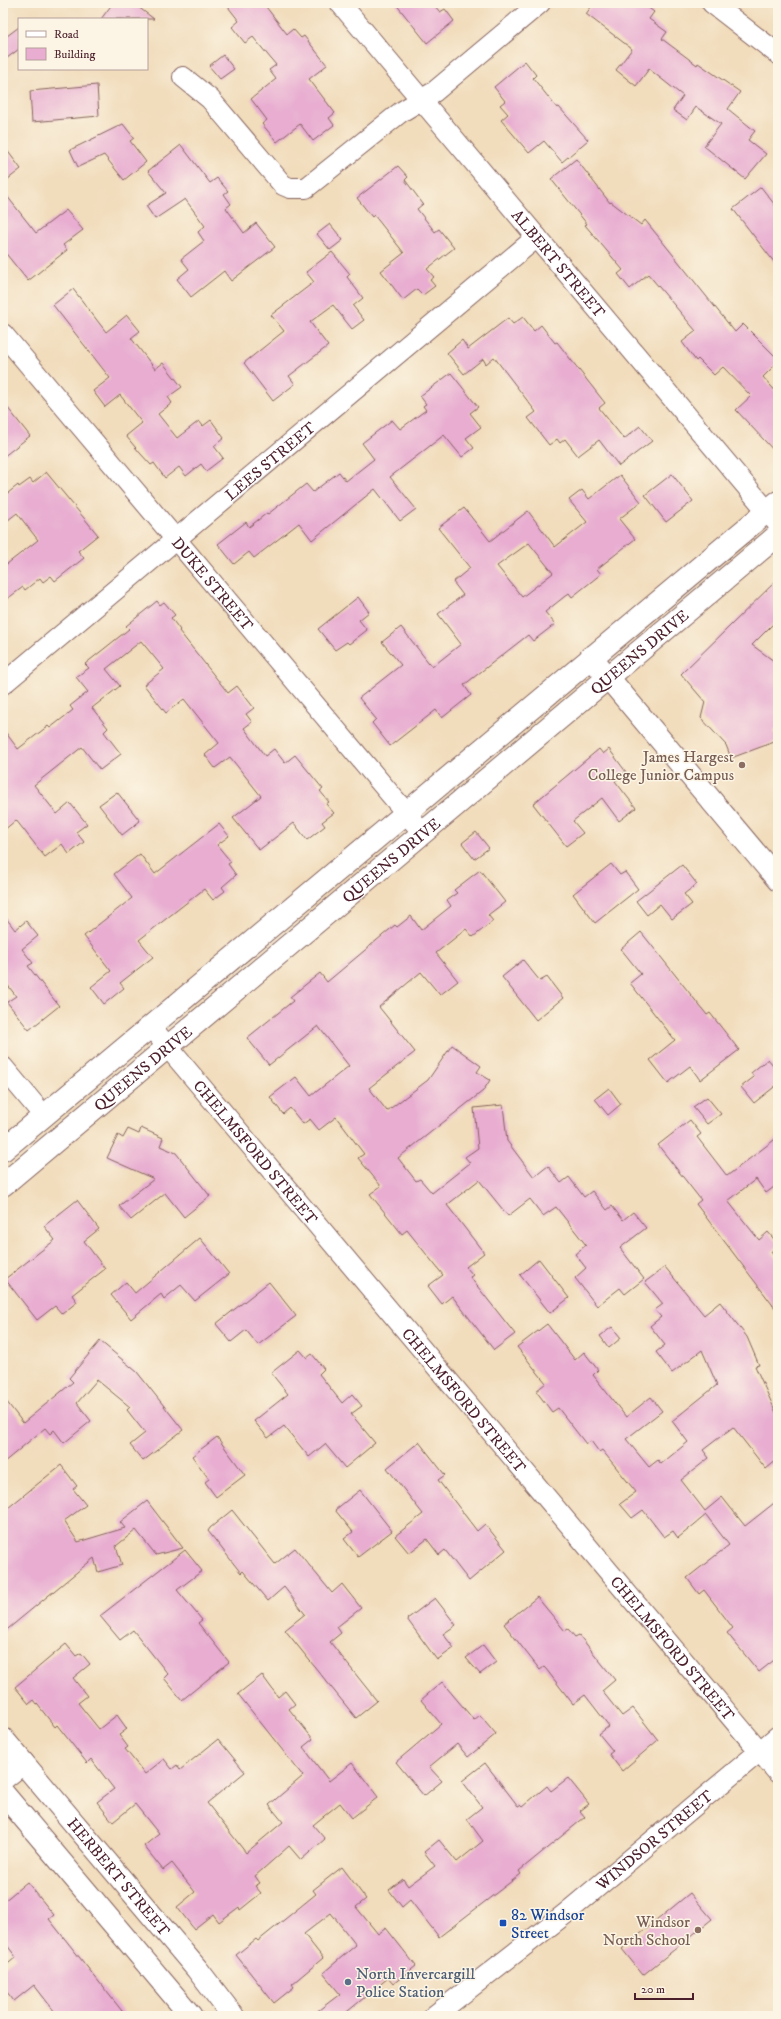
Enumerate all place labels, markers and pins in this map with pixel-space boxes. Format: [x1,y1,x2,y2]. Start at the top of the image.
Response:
place label: James Hargest College Junior Campus [588,747,734,785]
marker: James Hargest College Junior Campus [737,760,747,770]
place label: 82 Windsor Street [511,1905,584,1943]
place label: Windsor North School [603,1912,690,1950]
marker: 82 Windsor Street [498,1918,508,1928]
marker: Windsor North School [693,1925,703,1935]
place label: North Invercargill Police Station [356,1964,475,2002]
marker: North Invercargill Police Station [343,1977,353,1987]

